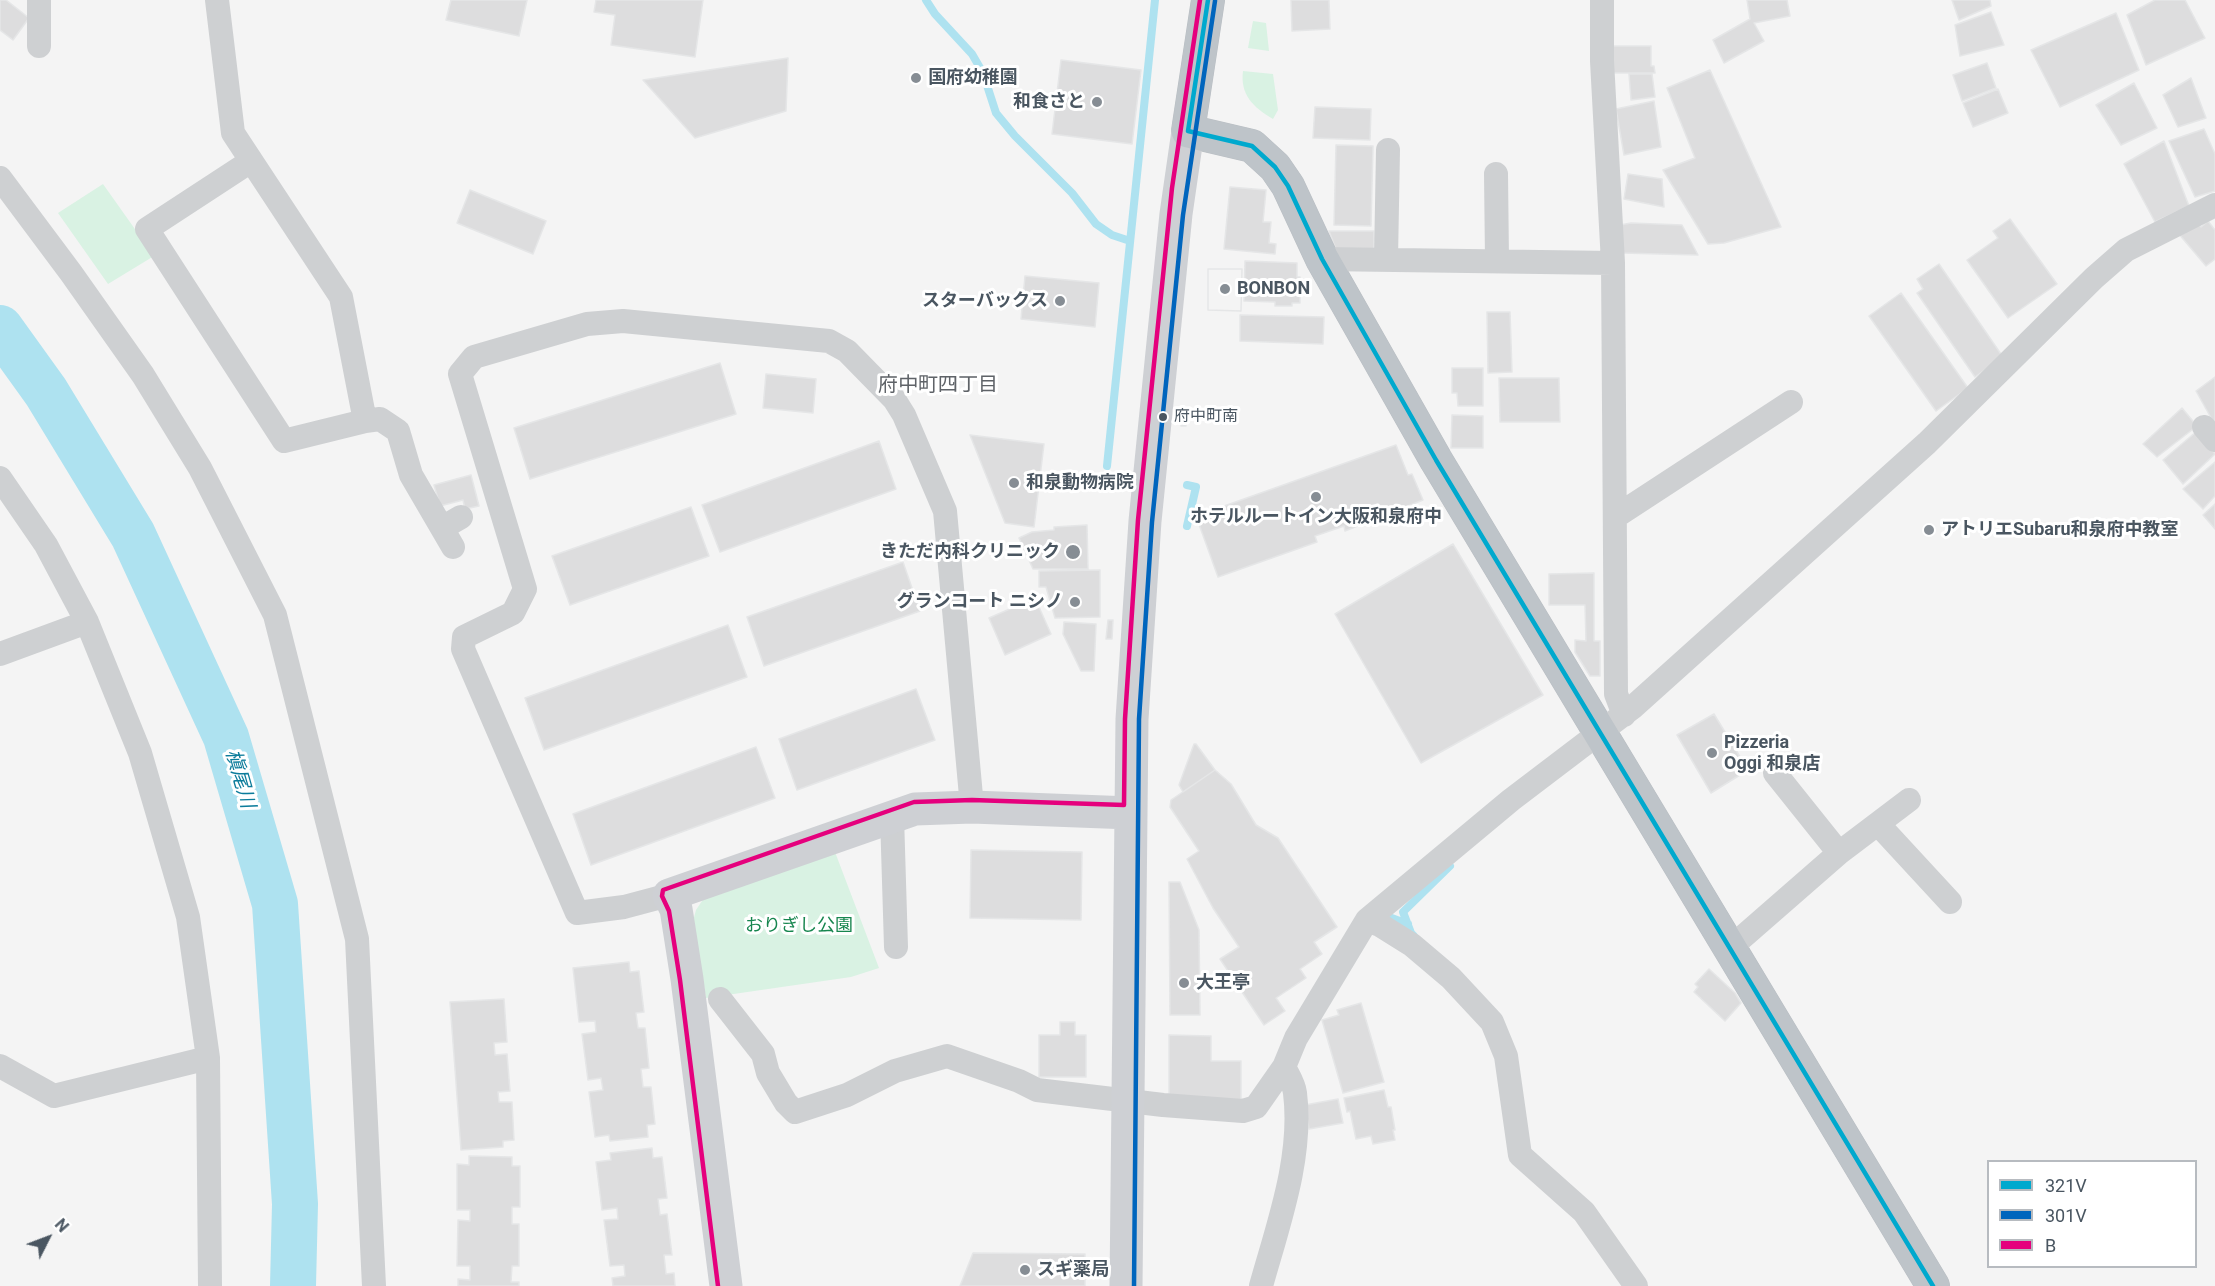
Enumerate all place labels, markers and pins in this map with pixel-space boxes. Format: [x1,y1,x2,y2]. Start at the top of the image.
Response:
place label: 国府幼稚園 [928,67,1018,89]
marker: 国府幼稚園 [909,71,923,85]
place label: 和食さと [1013,91,1085,113]
marker: 和食さと [1090,95,1104,109]
place label: BONBON [1237,278,1310,300]
marker: BONBON [1218,282,1232,296]
place label: スターバックス [922,290,1048,312]
marker: スターバックス [1053,294,1067,308]
place label: 府中町南 [1174,407,1238,427]
marker: 府中町南 [1157,411,1169,423]
place label: 和泉動物病院 [1026,472,1134,494]
marker: 和泉動物病院 [1007,476,1021,490]
marker: ホテルルートイン大阪和泉府中 [1309,490,1323,504]
place label: ホテルルートイン大阪和泉府中 [1190,506,1442,528]
place label: アトリエSubaru和泉府中教室 [1941,519,2179,541]
marker: アトリエSubaru和泉府中教室 [1922,523,1936,537]
place label: きただ内科クリニック [880,541,1060,563]
marker: きただ内科クリニック [1064,543,1082,561]
place label: グランコート ニシノ [897,591,1063,613]
marker: グランコート ニシノ [1068,595,1082,609]
place label: Pizzeria Oggi 和泉店 [1724,732,1820,774]
marker: Pizzeria Oggi 和泉店 [1705,746,1719,760]
place label: 大王亭 [1196,972,1250,994]
marker: 大王亭 [1177,976,1191,990]
place label: スギ薬局 [1037,1259,1109,1281]
marker: スギ薬局 [1018,1263,1032,1277]

